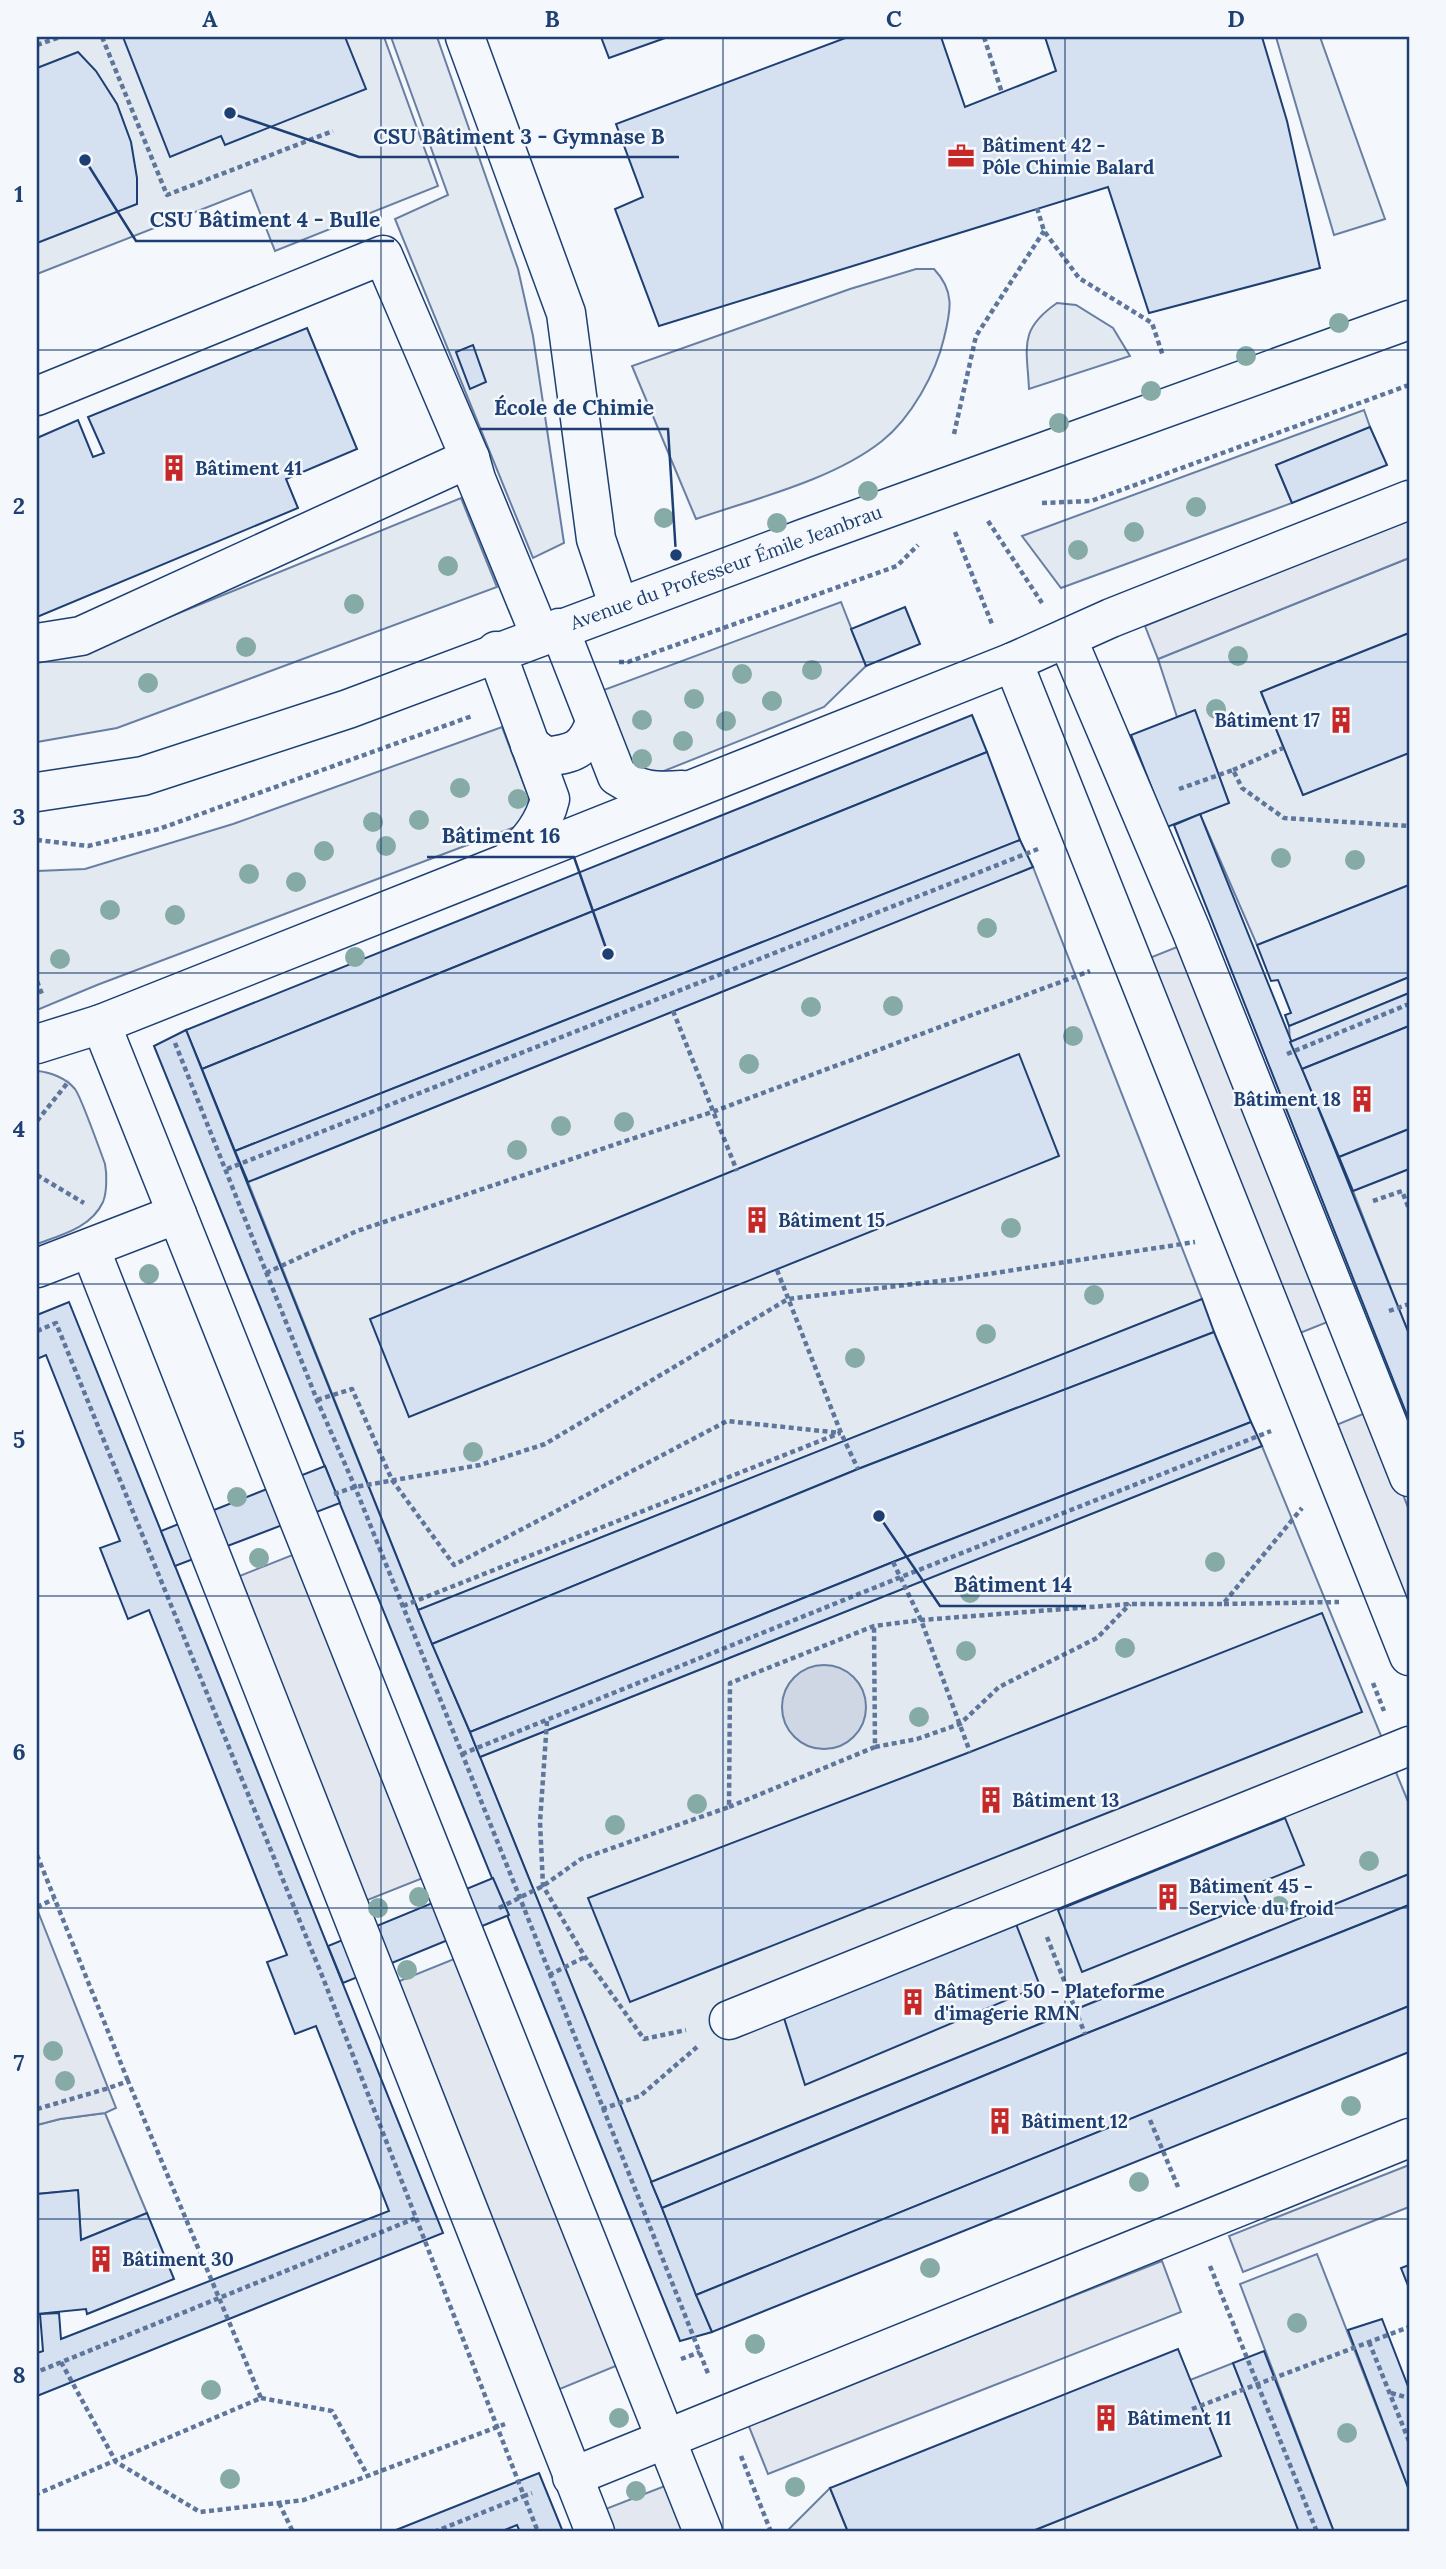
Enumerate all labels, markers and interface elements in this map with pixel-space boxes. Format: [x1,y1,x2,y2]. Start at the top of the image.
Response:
text: A [202,4,218,33]
text: B [544,4,560,33]
text: C [886,4,902,33]
text: D [1227,4,1245,33]
callout: CSU Bâtiment 3 - Gymnase B [359,115,679,157]
text: CSU Bâtiment 3 - Gymnase B [373,123,665,150]
place label: Bâtiment 42 - Pôle Chimie Balard [982,133,1154,179]
office icon: Bâtiment 42 - Pôle Chimie Balard [946,141,976,171]
text: 1 [14,179,24,208]
callout: CSU Bâtiment 4 - Bulle [136,199,394,241]
text: CSU Bâtiment 4 - Bulle [150,206,380,233]
callout: École de Chimie [480,387,668,429]
text: École de Chimie [494,394,654,421]
building icon: Bâtiment 41 [159,453,189,483]
place label: Bâtiment 41 [195,456,302,480]
text: 2 [13,491,25,520]
street label: Avenue du Professeur Émile Jeanbrau [566,499,885,635]
building icon: Bâtiment 17 [1326,705,1356,735]
place label: Bâtiment 17 [1214,708,1320,732]
text: 3 [13,802,25,831]
callout: Bâtiment 16 [427,815,574,857]
text: Bâtiment 16 [441,822,561,849]
building icon: Bâtiment 18 [1347,1084,1377,1114]
place label: Bâtiment 18 [1233,1087,1341,1111]
text: 4 [13,1114,25,1143]
building icon: Bâtiment 15 [742,1205,772,1235]
place label: Bâtiment 15 [778,1208,885,1232]
text: 5 [13,1425,25,1454]
callout: Bâtiment 14 [940,1564,1086,1606]
text: Bâtiment 14 [954,1571,1072,1598]
text: 6 [12,1737,26,1766]
building icon: Bâtiment 13 [976,1785,1006,1815]
place label: Bâtiment 13 [1012,1788,1119,1812]
place label: Bâtiment 45 - Service du froid [1189,1874,1334,1920]
building icon: Bâtiment 45 - Service du froid [1153,1882,1183,1912]
place label: Bâtiment 50 - Plateforme d'imagerie RMN [934,1979,1165,2025]
building icon: Bâtiment 50 - Plateforme d'imagerie RMN [898,1987,928,2017]
text: 7 [14,2048,25,2077]
building icon: Bâtiment 12 [985,2106,1015,2136]
place label: Bâtiment 12 [1021,2109,1128,2133]
building icon: Bâtiment 30 [86,2244,116,2274]
place label: Bâtiment 30 [122,2247,234,2271]
text: 8 [12,2360,26,2389]
building icon: Bâtiment 11 [1091,2403,1121,2433]
place label: Bâtiment 11 [1127,2406,1231,2430]

